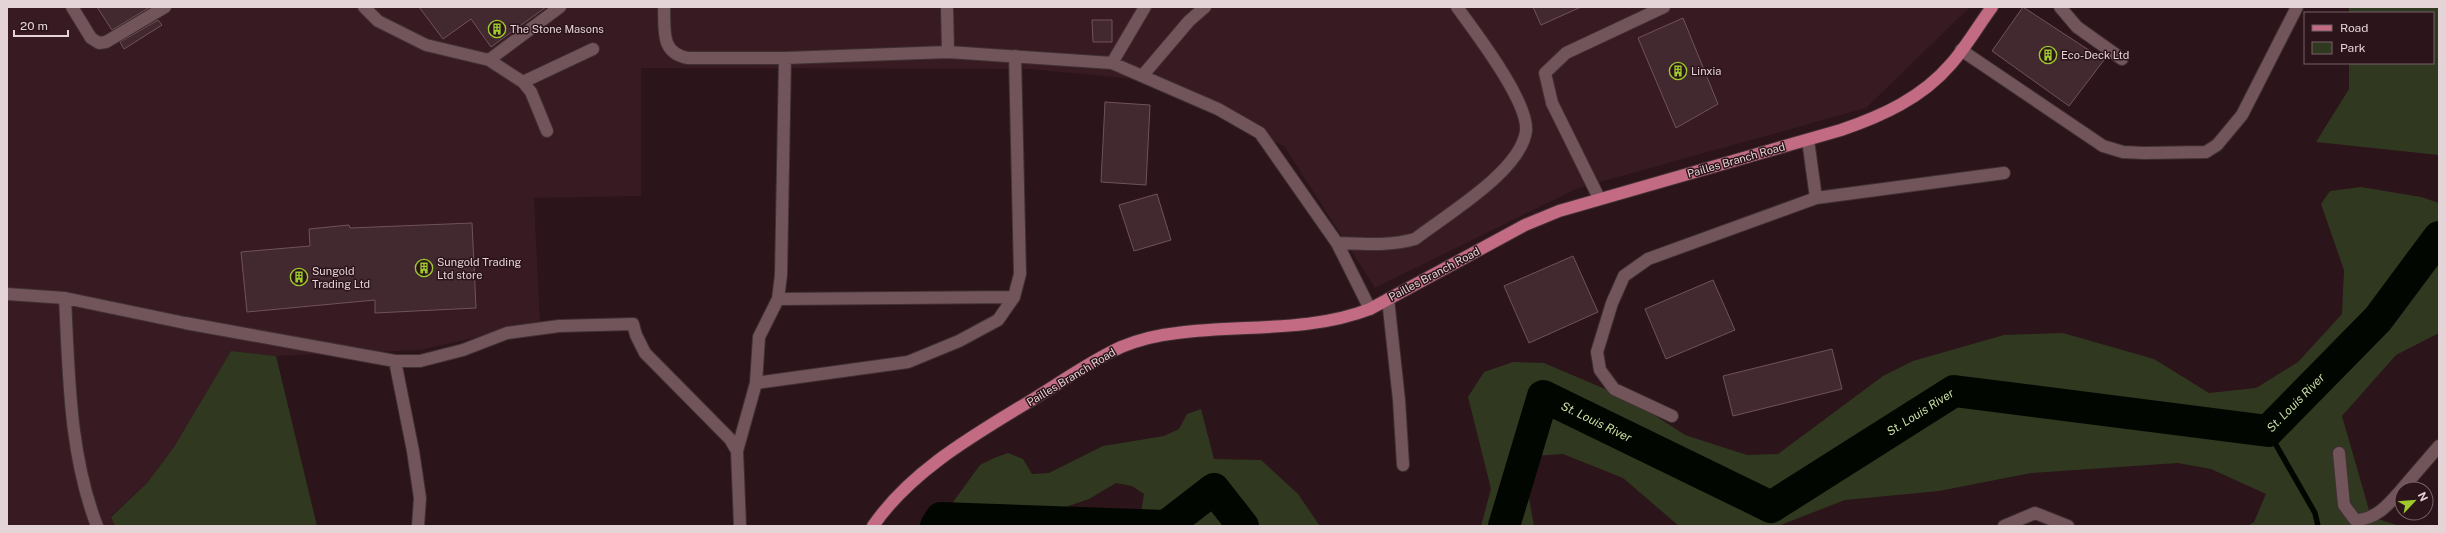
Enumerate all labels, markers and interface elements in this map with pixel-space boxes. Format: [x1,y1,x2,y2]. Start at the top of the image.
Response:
scale bar [14,12,68,38]
legend [2304,12,2434,64]
text: 20 m [20,19,48,33]
building icon: The Stone Masons [487,19,507,39]
text: Road [2340,21,2368,35]
place label: The Stone Masons [510,23,604,35]
text: Park [2340,41,2366,55]
building icon: Eco-Deck Ltd [2038,45,2058,65]
place label: Eco-Deck Ltd [2061,49,2129,61]
building icon: Linxia [1668,61,1688,81]
place label: Linxia [1691,65,1721,77]
street label: Pailles Branch Road [1686,140,1786,180]
street label: Pailles Branch Road [1386,245,1482,303]
place label: Sungold Trading Ltd store [437,256,521,281]
building icon: Sungold Trading Ltd store [414,258,434,278]
place label: Sungold Trading Ltd [312,265,370,290]
building icon: Sungold Trading Ltd [289,267,309,287]
street label: Pailles Branch Road [1025,346,1117,408]
water label: St. Louis River [2264,370,2328,435]
water label: St. Louis River [1884,386,1957,439]
water label: St. Louis River [1559,399,1634,445]
north arrow [2394,481,2434,521]
text: N [2416,490,2430,503]

